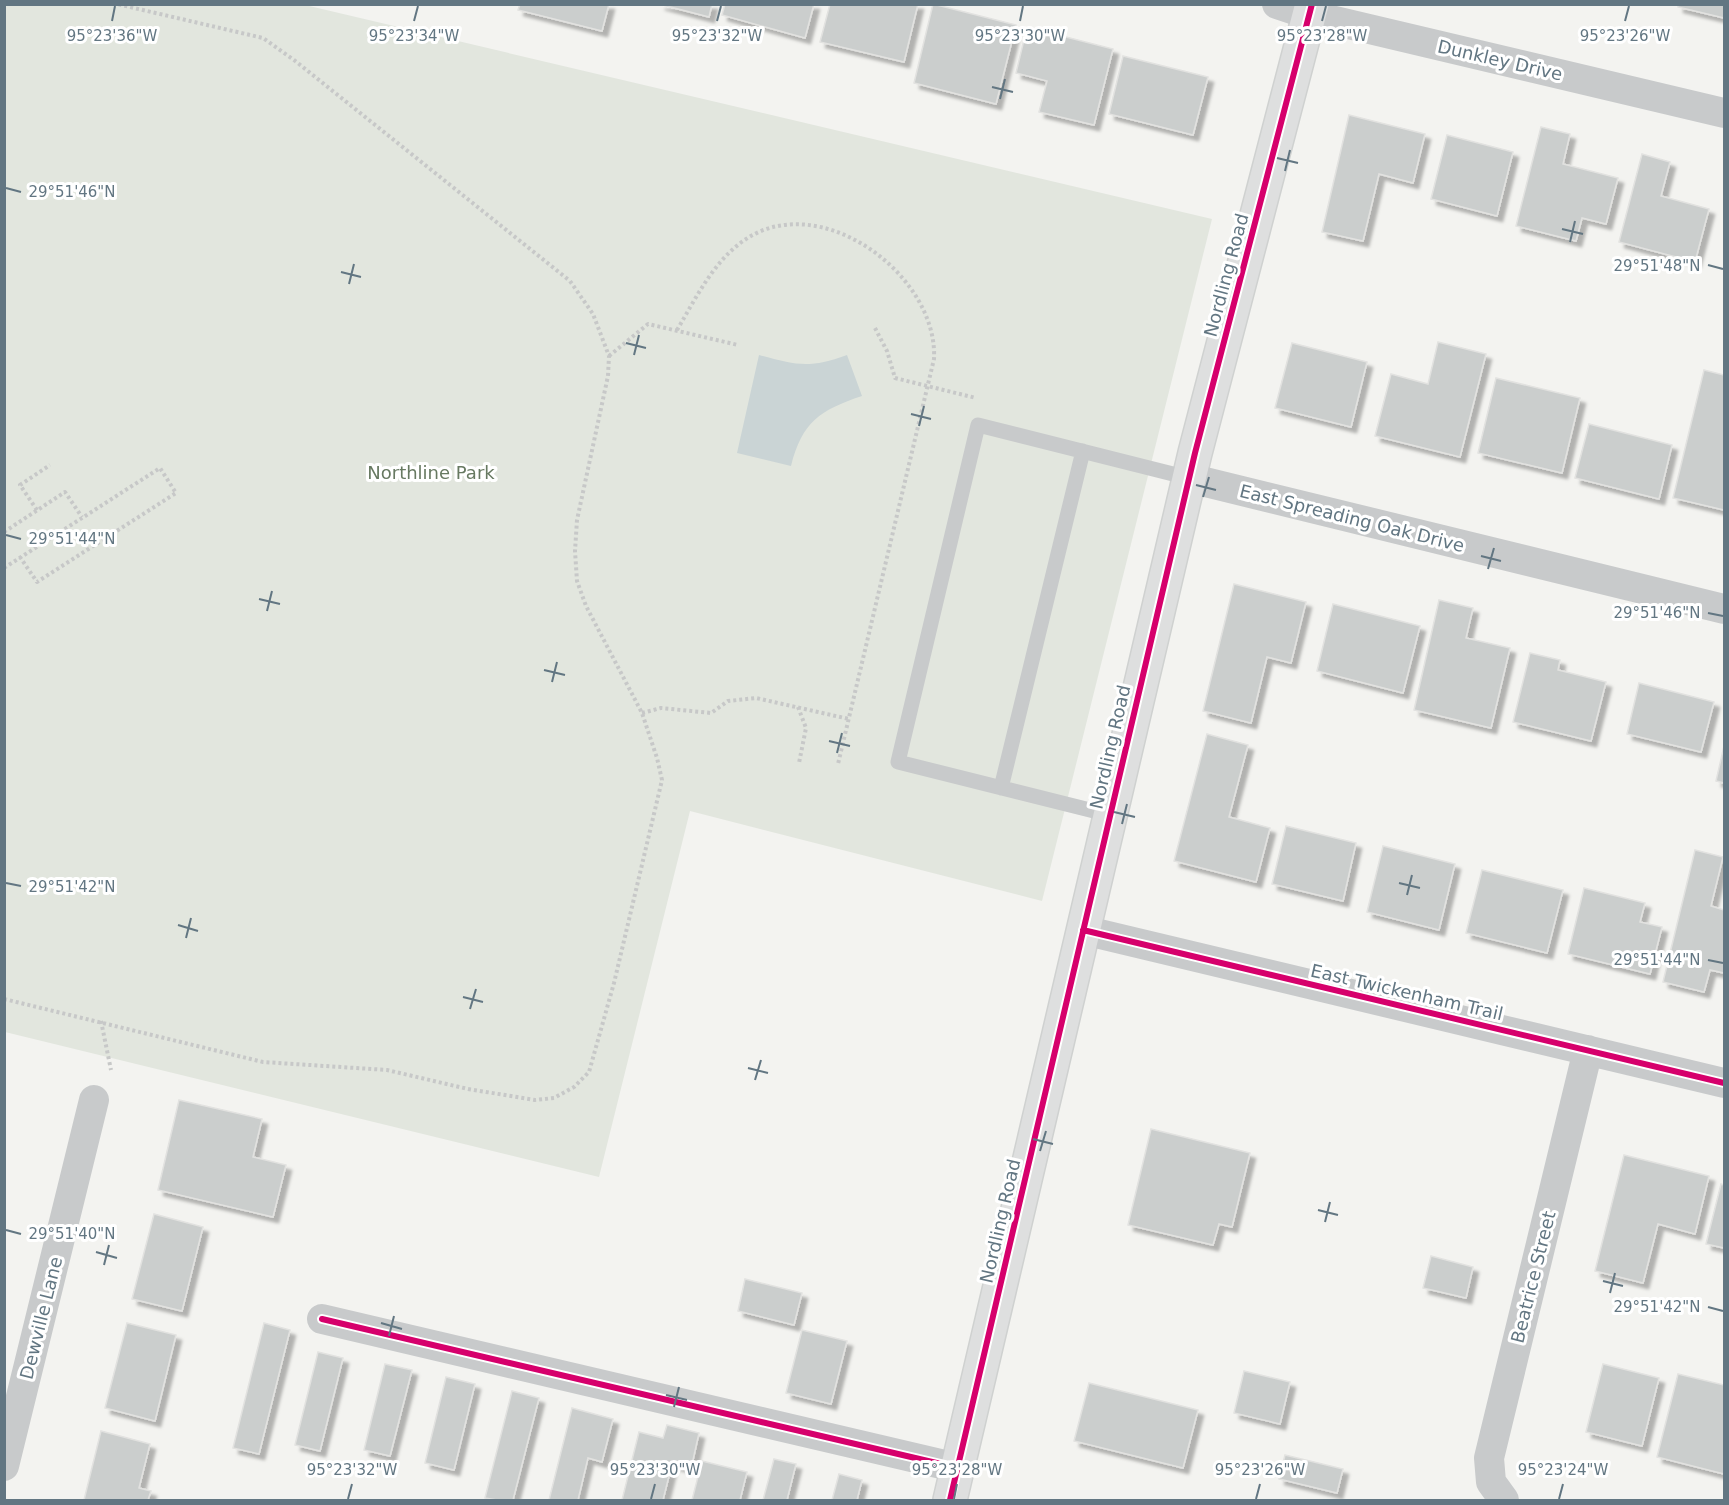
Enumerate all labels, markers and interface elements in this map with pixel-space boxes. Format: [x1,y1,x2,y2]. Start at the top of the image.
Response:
text: 95°23'36"W [67,27,157,45]
text: 95°23'34"W [369,27,459,45]
text: 95°23'32"W [672,27,762,45]
text: 95°23'30"W [975,27,1065,45]
text: 95°23'28"W [1277,27,1367,45]
text: 95°23'26"W [1580,27,1670,45]
street label: Dunkley Drive [1435,35,1565,85]
text: 29°51'46"N [28,183,116,201]
street label: Nordling Road [1199,211,1253,339]
text: 29°51'48"N [1613,257,1701,275]
park label: Northline Park [367,462,495,483]
street label: East Spreading Oak Drive [1237,480,1467,556]
text: 29°51'44"N [28,530,116,548]
text: 29°51'46"N [1613,604,1701,622]
street label: Nordling Road [1086,683,1134,811]
text: 29°51'42"N [28,878,116,896]
text: 29°51'44"N [1613,951,1701,969]
street label: East Twickenham Trail [1309,960,1505,1024]
street label: Nordling Road [976,1157,1024,1285]
street label: Beatrice Street [1506,1209,1560,1345]
text: 29°51'40"N [28,1225,116,1243]
street label: Dewville Lane [16,1254,66,1382]
text: 29°51'42"N [1613,1298,1701,1316]
text: 95°23'32"W [307,1461,397,1479]
text: 95°23'30"W [610,1461,700,1479]
text: 95°23'28"W [912,1461,1002,1479]
text: 95°23'26"W [1215,1461,1305,1479]
text: 95°23'24"W [1518,1461,1608,1479]

